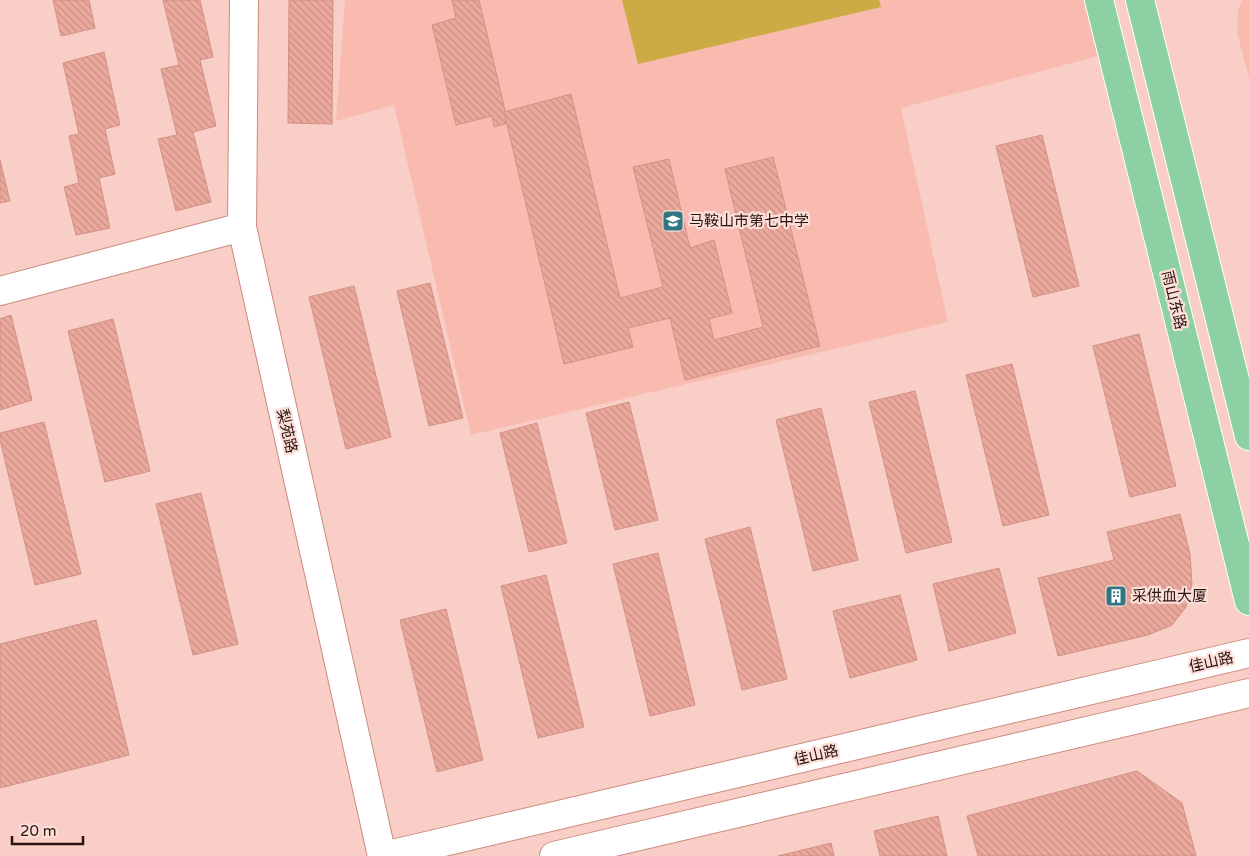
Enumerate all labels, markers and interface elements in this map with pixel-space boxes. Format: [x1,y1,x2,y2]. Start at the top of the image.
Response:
school or university icon: 马鞍山市第七中学 [661,209,685,233]
place label: 马鞍山市第七中学 [689,212,809,230]
street label: 雨山东路 [1158,269,1190,331]
street label: 梨苑路 [273,407,301,455]
building icon: 采供血大厦 [1104,584,1128,608]
place label: 采供血大厦 [1132,587,1207,605]
street label: 佳山路 [1187,648,1235,676]
street label: 佳山路 [792,741,840,769]
scale bar [12,814,84,846]
text: 20 m [20,822,57,840]

